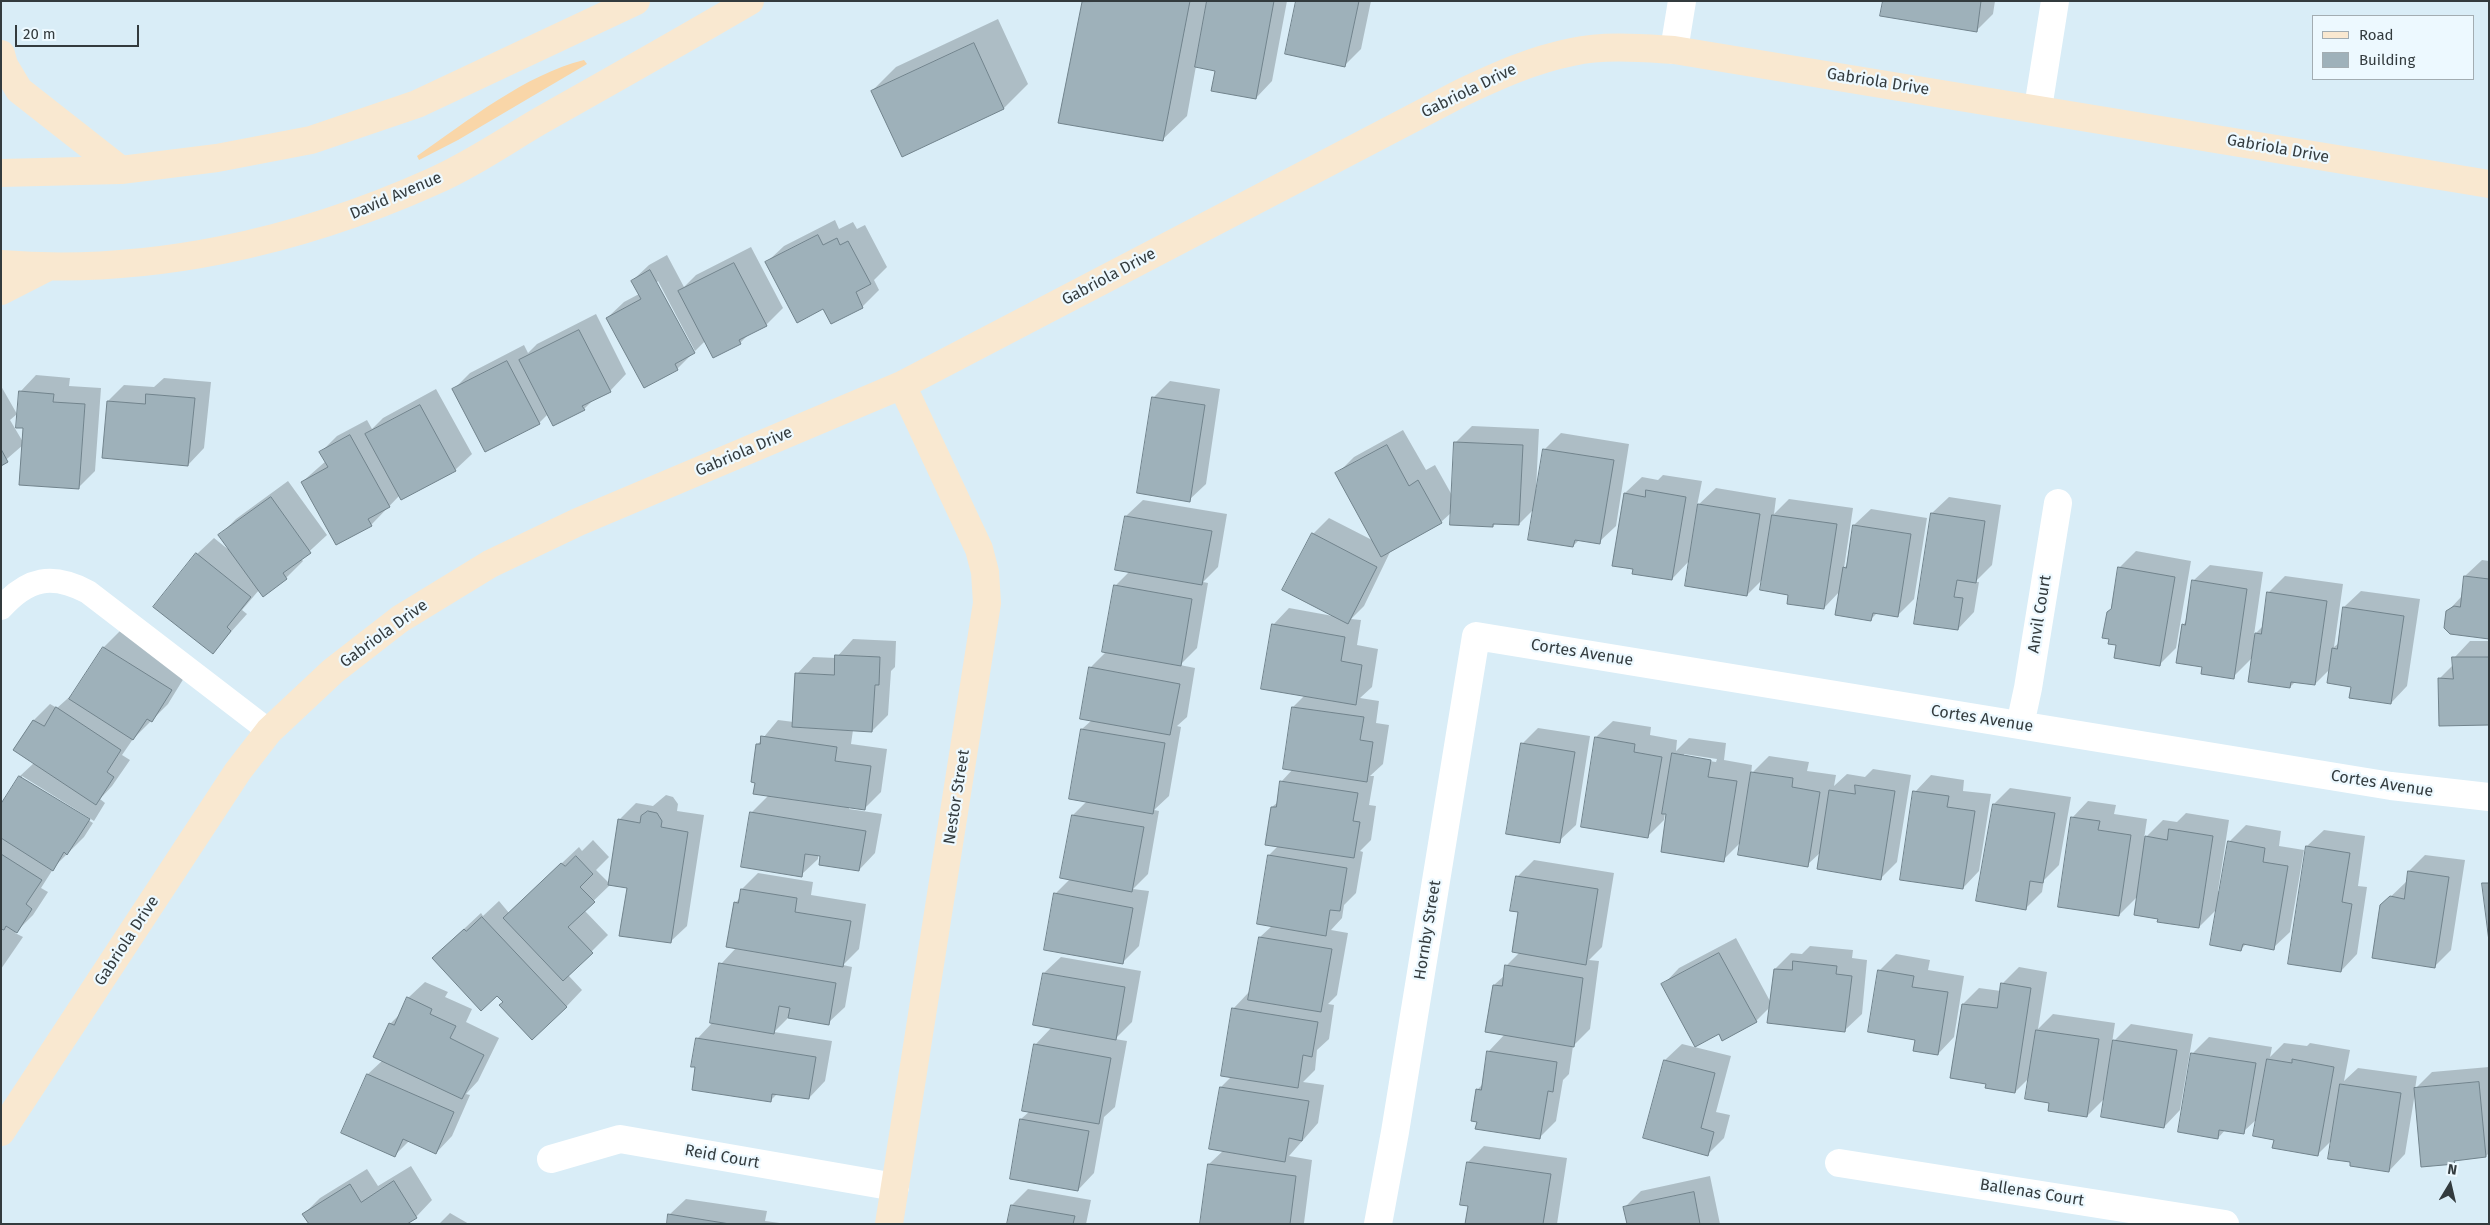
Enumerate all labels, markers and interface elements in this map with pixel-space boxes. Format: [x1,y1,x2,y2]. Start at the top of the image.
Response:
scale bar [18,15,141,47]
legend [2312,15,2475,80]
text: 20 m [23,25,56,43]
text: Road [2359,26,2394,44]
text: Building [2359,51,2415,69]
street label: Gabriola Drive [1418,60,1520,122]
street label: Gabriola Drive [1825,64,1931,100]
street label: Gabriola Drive [2225,131,2331,167]
street label: David Avenue [347,168,445,224]
street label: Gabriola Drive [1059,244,1159,310]
street label: Gabriola Drive [693,423,795,481]
street label: Anvil Court [2024,573,2056,655]
street label: Gabriola Drive [337,596,431,672]
street label: Cortes Avenue [1530,635,1634,671]
street label: Cortes Avenue [1930,701,2034,737]
street label: Nestor Street [940,748,974,846]
street label: Cortes Avenue [2330,766,2434,802]
street label: Hornby Street [1411,879,1445,981]
street label: Gabriola Drive [91,892,163,990]
street label: Reid Court [683,1141,761,1173]
north arrow [2425,1160,2475,1210]
text: N [2446,1161,2458,1179]
street label: Ballenas Court [1979,1175,2085,1211]

